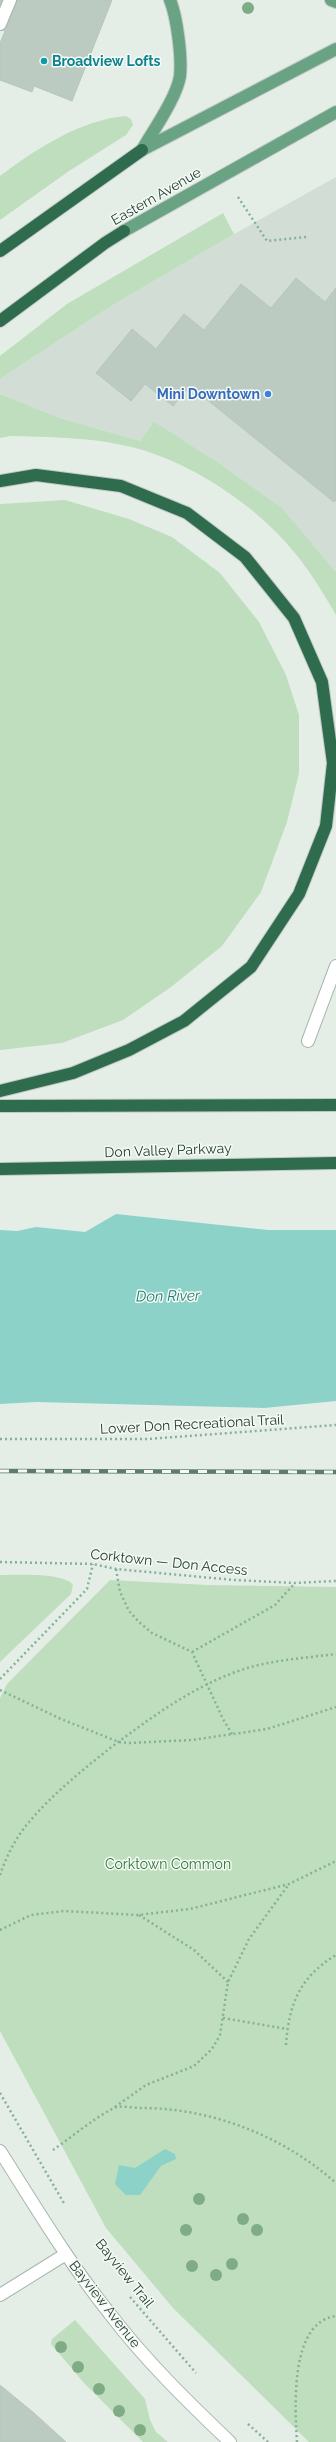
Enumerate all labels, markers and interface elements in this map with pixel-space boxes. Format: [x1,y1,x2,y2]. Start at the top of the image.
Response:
place label: Broadview Lofts [52,53,161,69]
marker: Broadview Lofts [39,56,49,66]
street label: Eastern Avenue [108,164,204,228]
place label: Mini Downtown [157,386,260,402]
marker: Mini Downtown [263,389,273,399]
street label: Don Valley Parkway [104,1140,232,1160]
water label: Don River [136,1286,201,1306]
street label: Lower Don Recreational Trail [100,1411,284,1437]
street label: Corktown — Don Access [90,1546,249,1578]
park label: Corktown Common [105,1856,231,1872]
street label: Bayview Trail [92,2235,158,2311]
street label: Bayview Avenue [66,2257,144,2351]

